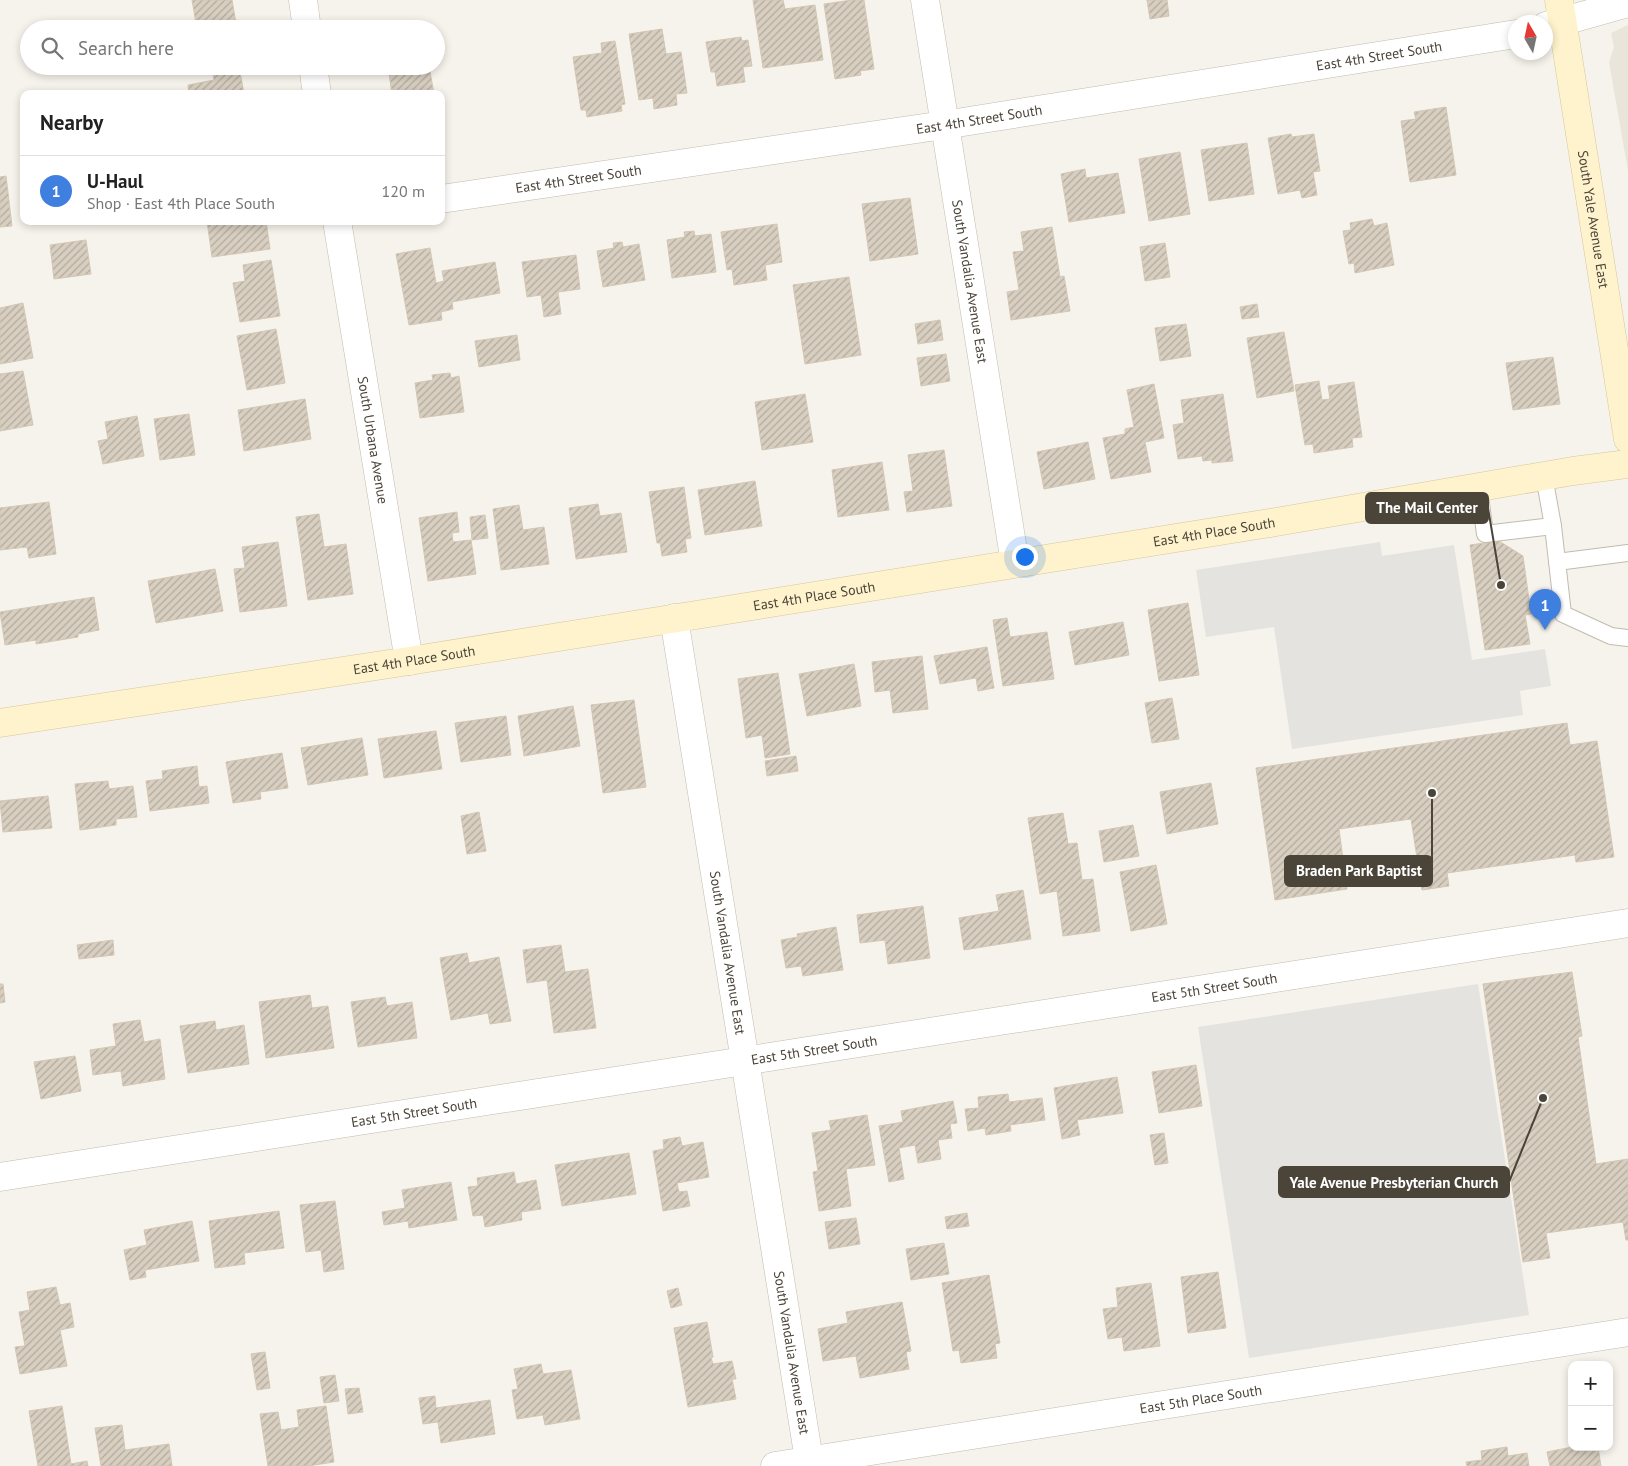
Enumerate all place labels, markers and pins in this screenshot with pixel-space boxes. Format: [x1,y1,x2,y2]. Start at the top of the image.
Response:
callout: The Mail Center [1366,493,1488,523]
pin: 1 [1529,589,1561,630]
callout: Braden Park Baptist [1285,856,1432,886]
callout: Yale Avenue Presbyterian Church [1279,1167,1509,1197]

